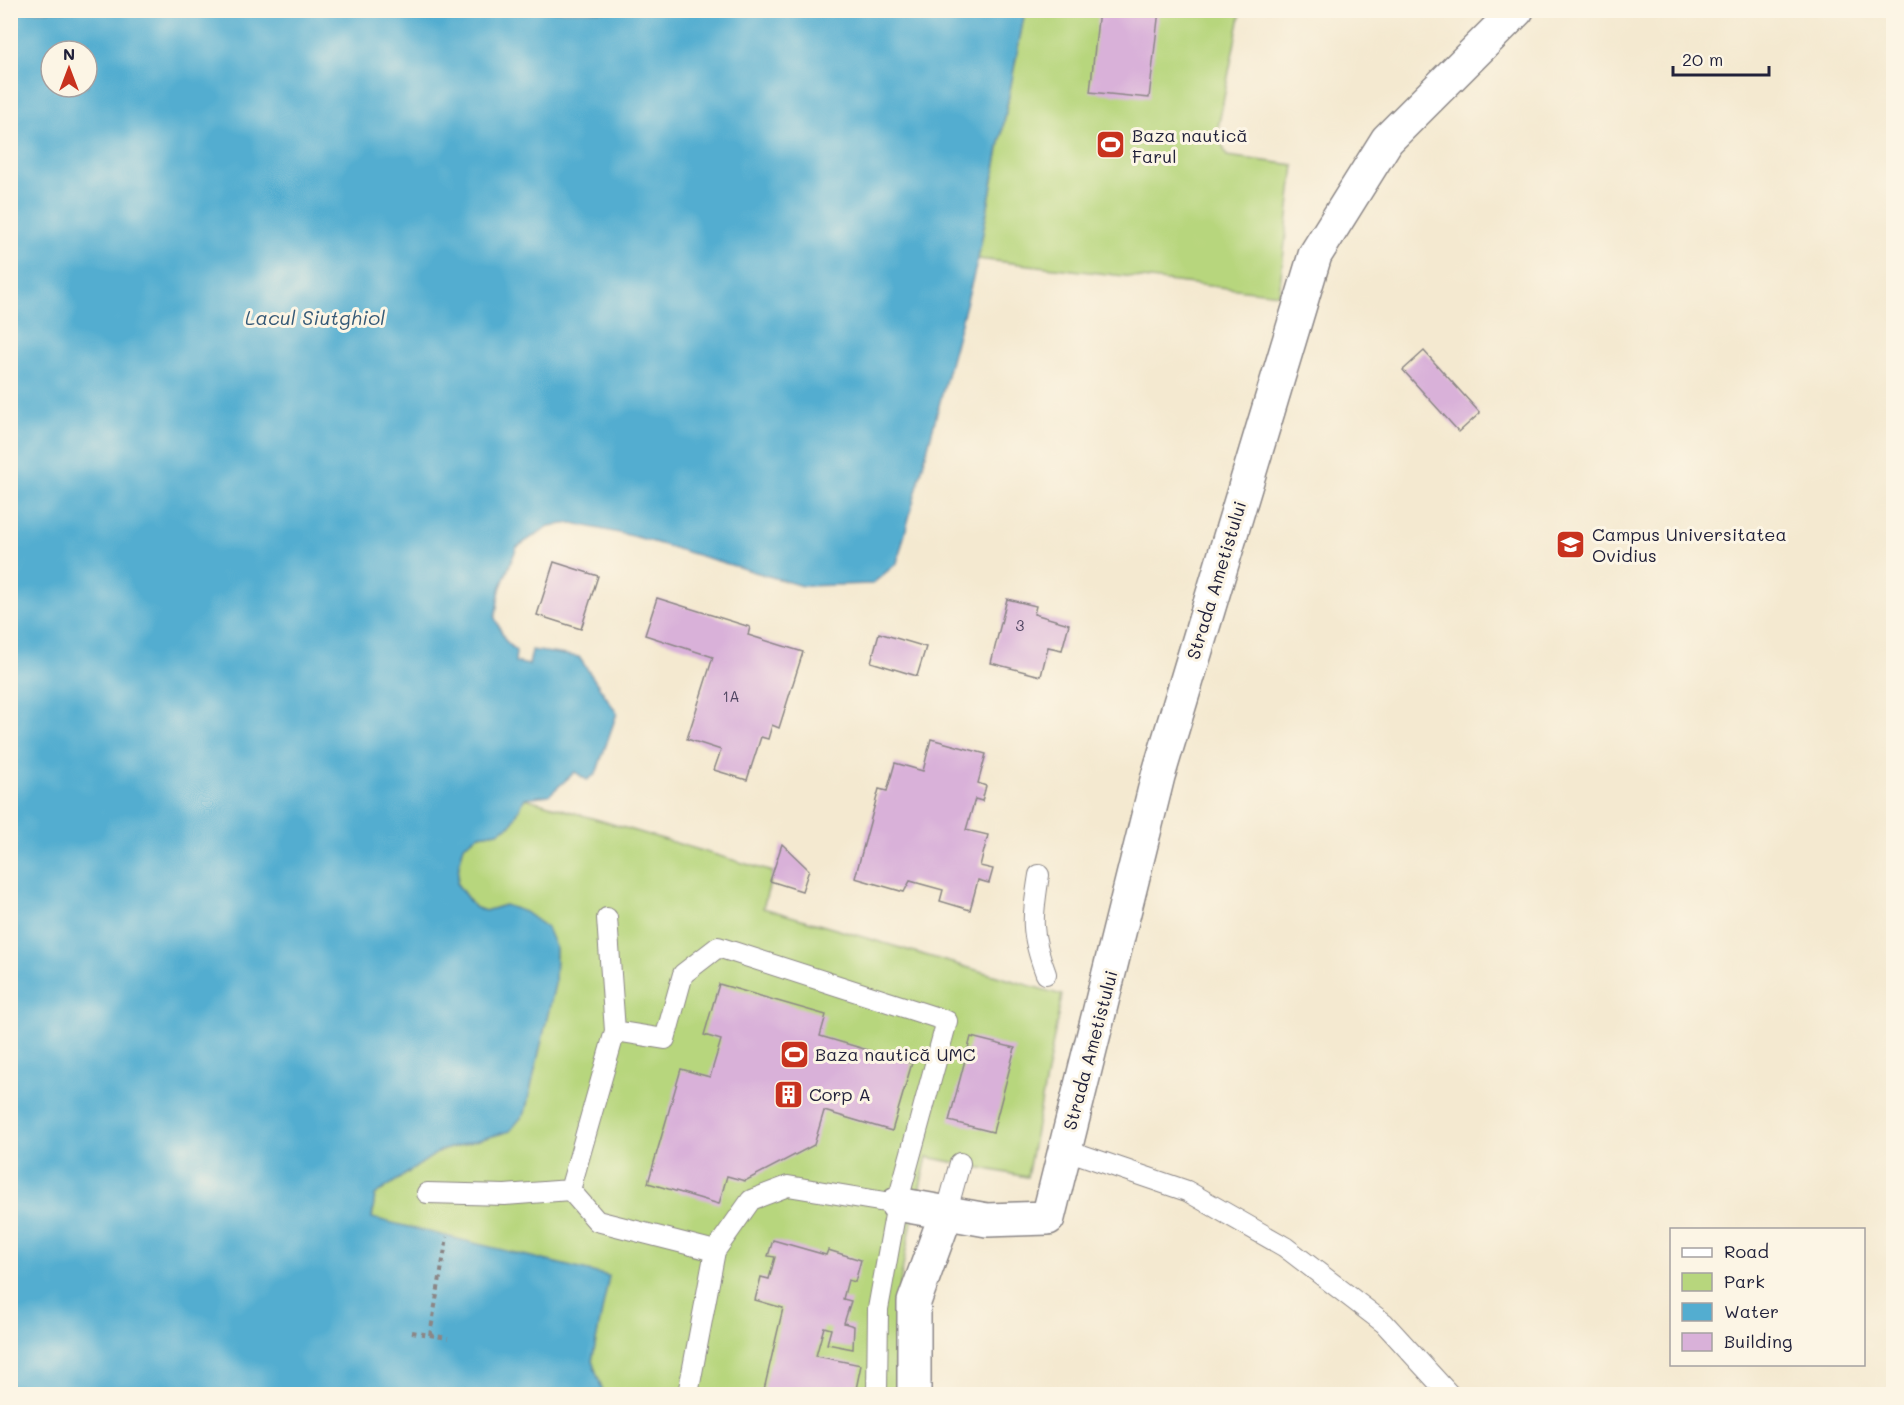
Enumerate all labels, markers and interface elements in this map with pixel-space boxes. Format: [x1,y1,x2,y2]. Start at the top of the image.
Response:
north arrow [39,39,99,99]
scale bar [1673,39,1769,77]
text: N [63,43,75,64]
text: 20 m [1682,47,1723,71]
place label: Baza nautică Farul [1132,123,1248,168]
sports icon: Baza nautică Farul [1095,129,1127,161]
water label: Lacul Siutghiol [245,304,385,330]
street label: Strada Ametistului [1180,498,1252,662]
place label: Campus Universitatea Ovidius [1592,522,1787,567]
school or university icon: Campus Universitatea Ovidius [1555,528,1587,560]
house number: 3 [1016,615,1025,635]
house number: 1A [722,686,740,706]
street label: Strada Ametistului [1057,967,1123,1133]
sports icon: Baza nautică UMC [778,1038,810,1070]
place label: Baza nautică UMC [815,1042,976,1066]
building icon: Corp A [772,1078,804,1110]
place label: Corp A [809,1082,871,1106]
legend [1670,1228,1865,1366]
text: Road [1724,1239,1769,1263]
text: Park [1724,1269,1765,1293]
text: Water [1724,1299,1779,1323]
text: Building [1724,1329,1792,1353]

